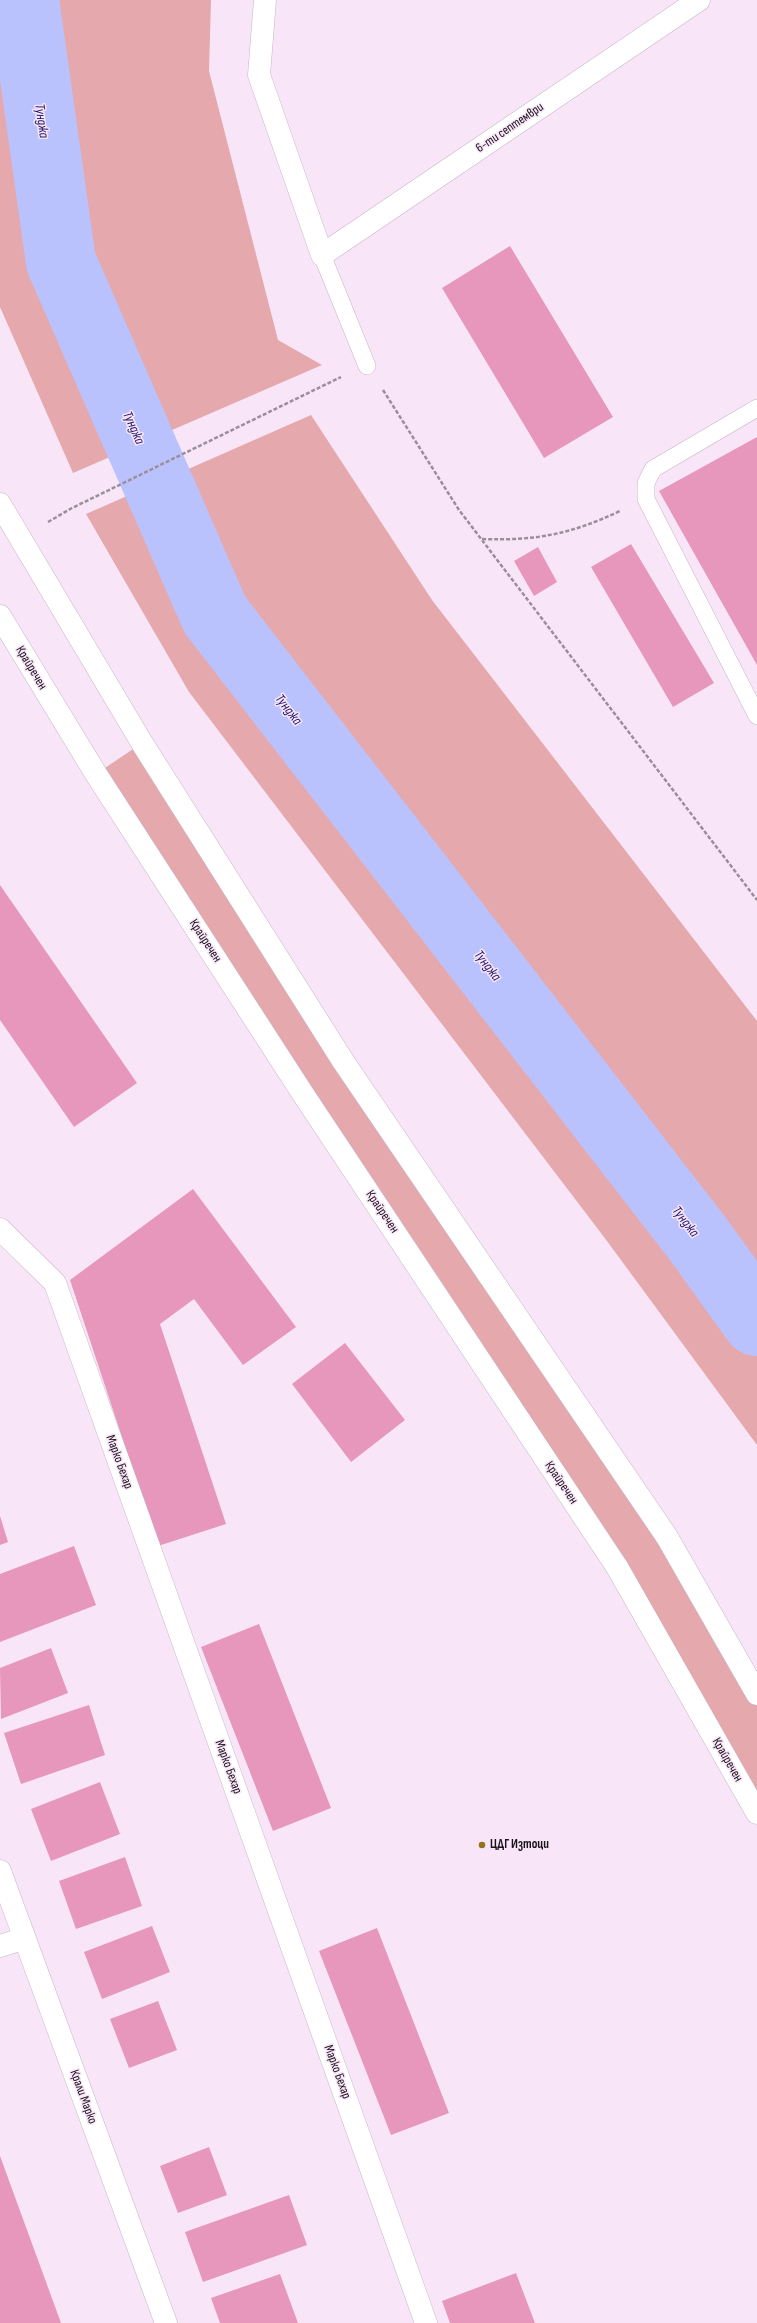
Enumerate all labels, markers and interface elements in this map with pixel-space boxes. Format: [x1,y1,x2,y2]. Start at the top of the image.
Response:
street label: 6-ти септември [473,100,547,156]
water label: Тунджа [30,103,52,139]
water label: Тунджа [118,409,148,447]
street label: Крайречен [12,643,50,693]
water label: Тунджа [271,691,305,729]
street label: Крайречен [185,917,225,965]
water label: Тунджа [470,947,504,985]
street label: Крайречен [362,1188,402,1236]
water label: Тунджа [668,1203,702,1241]
street label: Марко Бехар [102,1433,136,1491]
street label: Крайречен [541,1459,581,1507]
street label: Крайречен [708,1735,746,1785]
street label: Марко Бехар [211,1738,245,1796]
place label: ЦДГ Изтоци [490,1837,549,1853]
marker: ЦДГ Изтоци [477,1840,487,1850]
street label: Марко Бехар [320,2043,354,2101]
street label: Крали Марко [66,2068,100,2126]

